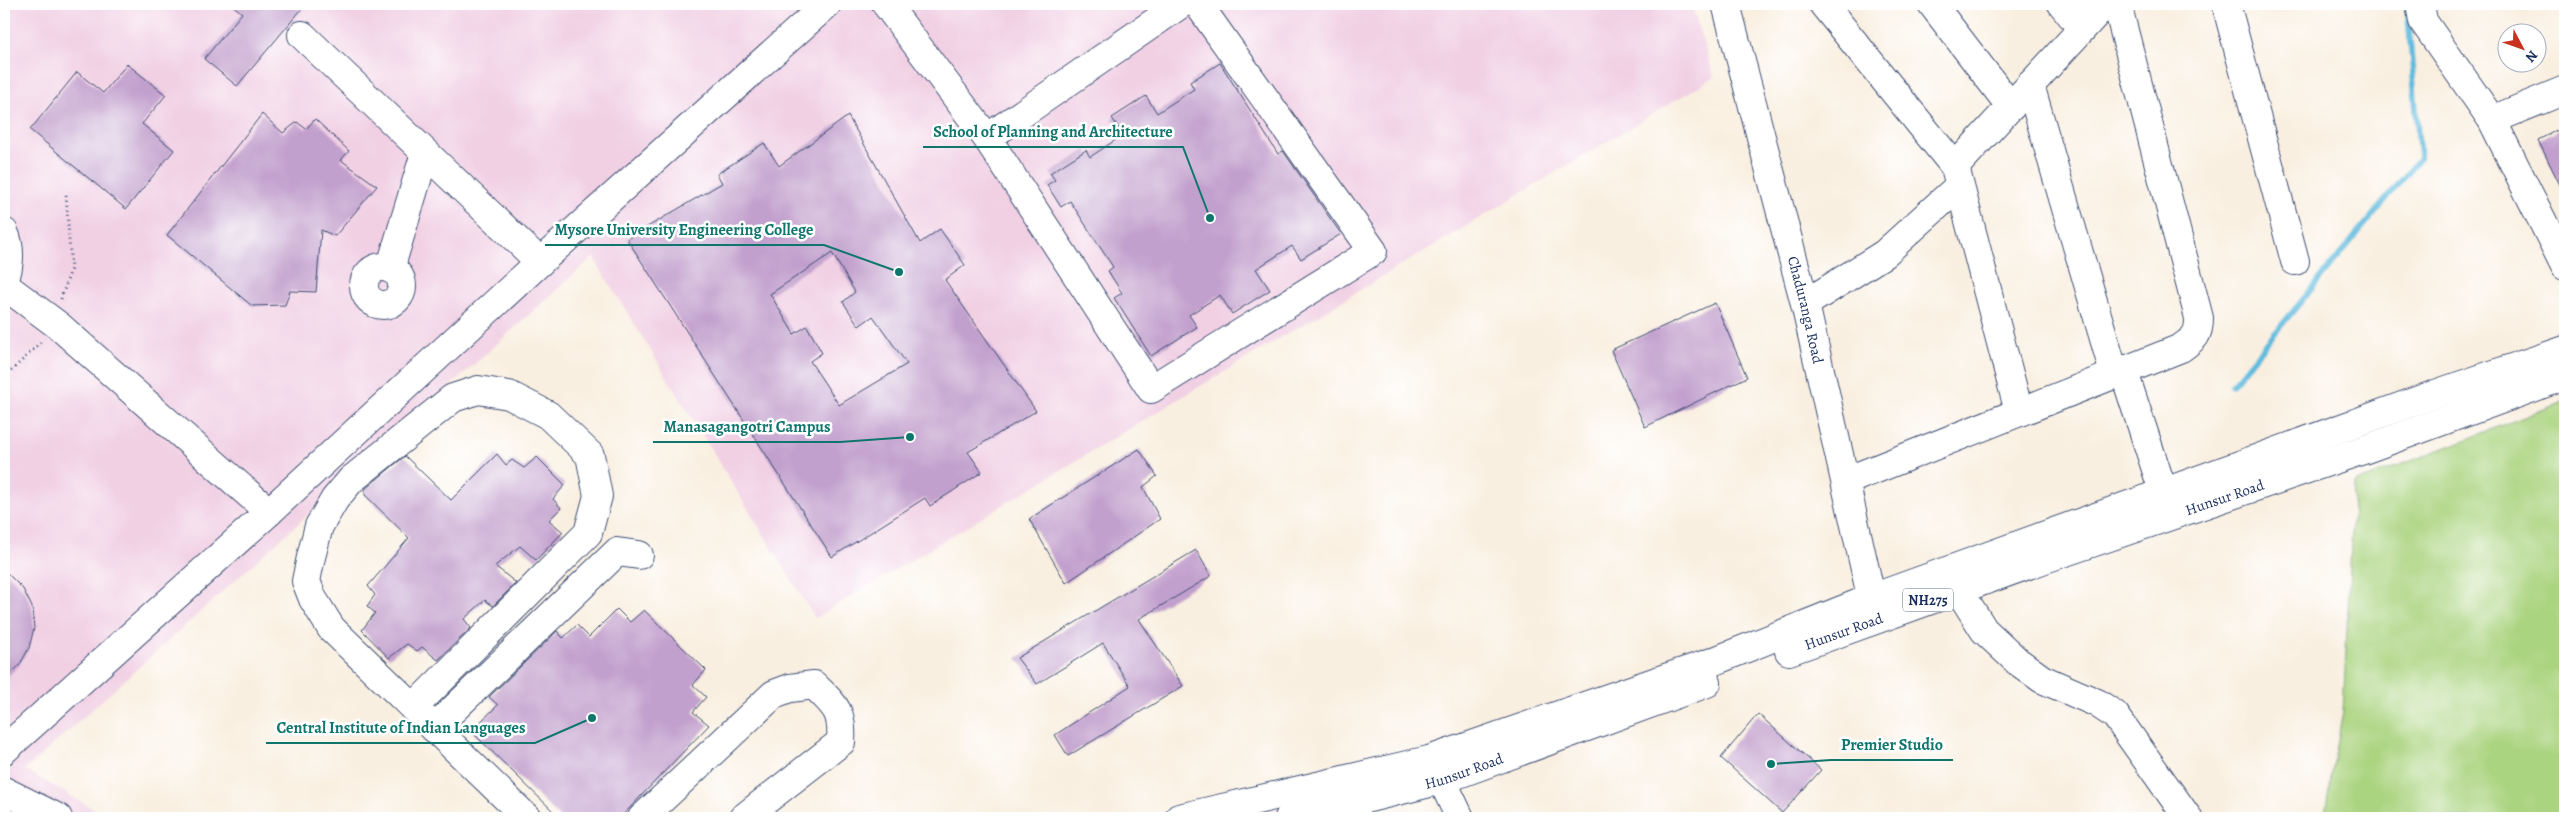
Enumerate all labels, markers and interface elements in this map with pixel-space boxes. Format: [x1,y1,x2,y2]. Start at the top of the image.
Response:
north arrow [2496,22,2546,72]
text: N [2521,46,2542,66]
callout: School of Planning and Architecture [923,116,1183,147]
text: School of Planning and Architecture [933,121,1173,143]
callout: Mysore University Engineering College [545,214,824,245]
text: Mysore University Engineering College [555,219,813,241]
street label: Chaduranga Road [1783,254,1828,366]
callout: Manasagangotri Campus [653,411,840,442]
text: Manasagangotri Campus [663,416,831,438]
street label: Hunsur Road [2183,474,2268,520]
road number: NH275 [1903,588,1953,612]
street label: Hunsur Road [1802,608,1886,655]
callout: Central Institute of Indian Languages [266,712,535,743]
text: Central Institute of Indian Languages [276,717,526,739]
callout: Premier Studio [1831,729,1953,760]
text: Premier Studio [1841,734,1943,756]
street label: Hunsur Road [1423,748,1507,794]

